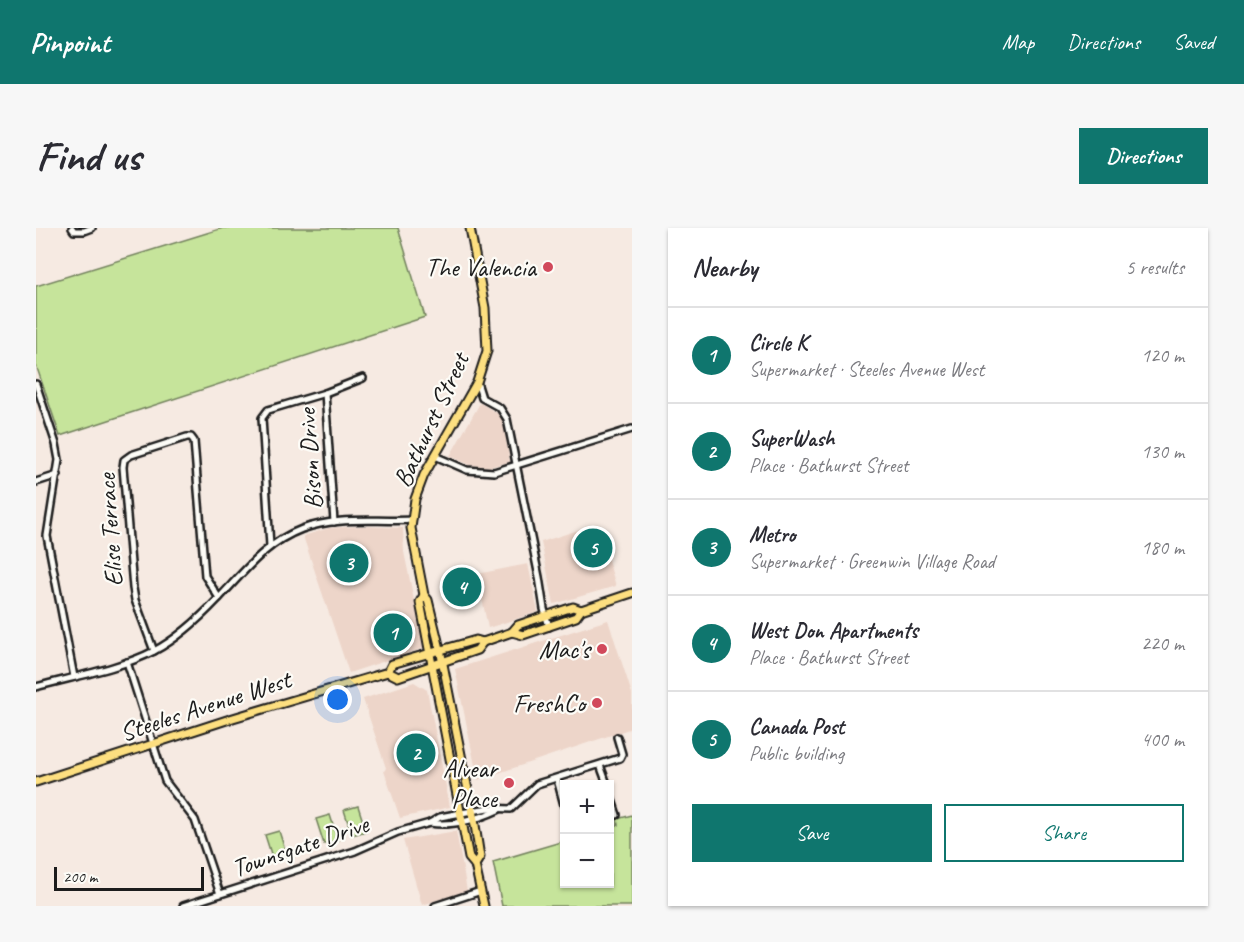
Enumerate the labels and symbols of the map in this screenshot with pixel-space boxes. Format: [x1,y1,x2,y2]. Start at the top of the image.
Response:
place label: The Valencia [426,251,538,284]
marker: The Valencia [541,260,555,274]
street label: Bathurst Street [386,346,477,492]
street label: Bison Drive [290,405,330,511]
street label: Elise Terrace [89,471,130,587]
pin: 5 [574,526,612,570]
pin: 3 [330,540,368,586]
pin: 4 [442,564,482,610]
pin: 1 [374,610,412,656]
place label: Mac's [539,633,592,666]
marker: Mac's [595,642,609,656]
street label: Steeles Avenue West [115,662,297,749]
your location [323,685,352,714]
place label: FreshCo [513,687,588,720]
marker: FreshCo [590,696,604,710]
pin: 2 [396,730,436,776]
place label: Alvear Place [443,752,500,815]
marker: Alvear Place [502,776,516,790]
street label: Townsgate Drive [227,807,374,885]
scale bar [54,864,204,892]

